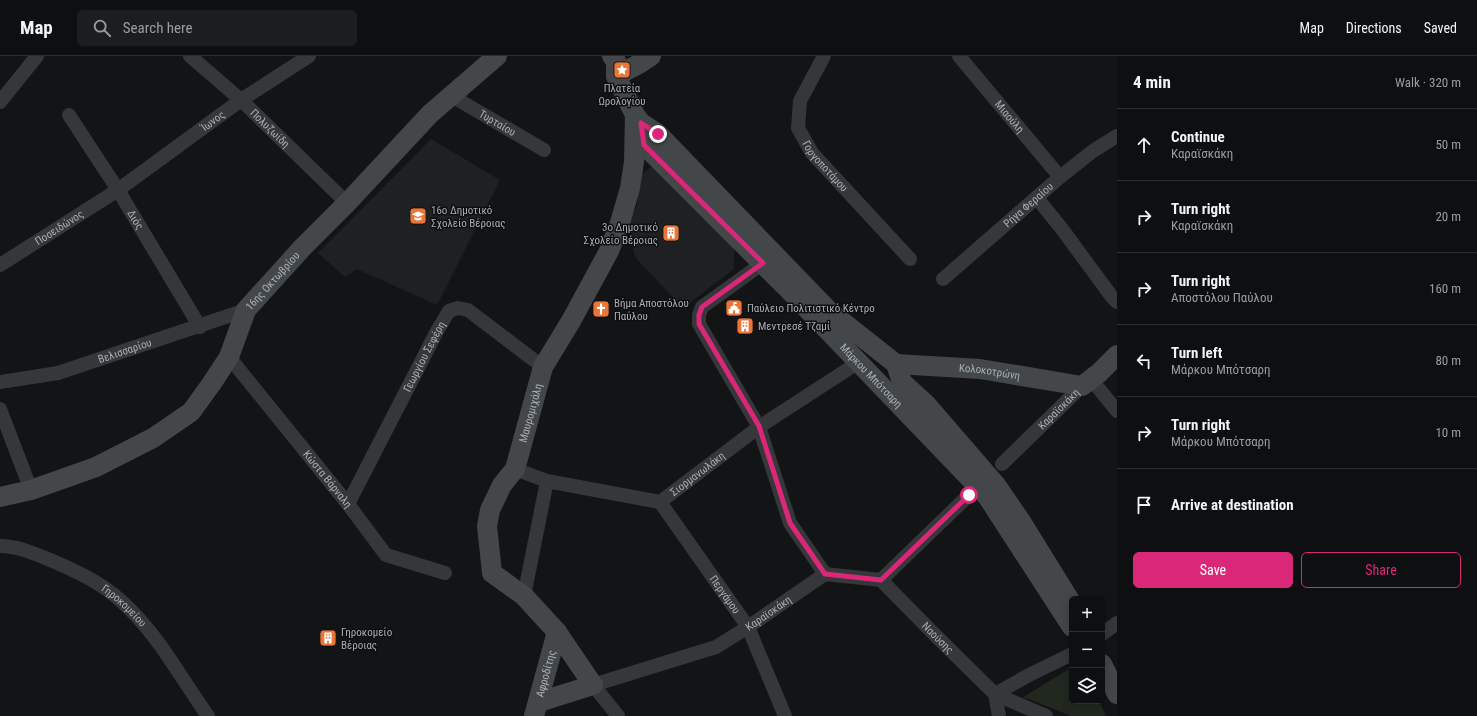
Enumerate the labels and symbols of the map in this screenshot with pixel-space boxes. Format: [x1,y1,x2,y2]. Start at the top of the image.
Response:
place icon: Πλατεία Ωρολογίου [612,60,632,80]
place label: Πλατεία Ωρολογίου [598,82,646,108]
street label: Μιαούλη [992,98,1027,136]
street label: Πολυζωίδη [248,106,293,150]
street label: Τυρταίου [477,107,518,139]
street label: Ίωνος [197,108,227,134]
route end [649,125,667,143]
street label: Γοργοποτάμου [800,138,851,194]
street label: Ρήγα Φεραίου [1001,180,1056,230]
place label: 16ο Δημοτικό Σχολείο Βέροιας [431,204,505,230]
school or university icon: 16ο Δημοτικό Σχολείο Βέροιας [408,206,428,226]
street label: Ποσειδώνος [32,207,86,248]
street label: Διός [125,207,147,232]
place label: 3ο Δημοτικό Σχολείο Βέροιας [584,221,658,247]
building icon: 3ο Δημοτικό Σχολείο Βέροιας [661,223,681,243]
street label: 16ης Οκτωβρίου [243,249,302,313]
place label: Βήμα Αποστόλου Παύλου [614,297,689,323]
public building icon: Παύλειο Πολιτιστικό Κέντρο [724,298,744,318]
church icon: Βήμα Αποστόλου Παύλου [591,299,611,319]
place label: Παύλειο Πολιτιστικό Κέντρο [747,302,875,315]
building icon: Μεντρεσέ Τζαμί [735,316,755,336]
street label: Γεωργίου Σεφέρη [400,319,448,394]
place label: Μεντρεσέ Τζαμί [758,320,830,333]
street label: Βελισσαρίου [96,336,153,366]
street label: Μάρκου Μπότσαρη [837,341,905,411]
street label: Κολοκοτρώνη [959,361,1021,382]
street label: Μαυρομιχάλη [516,382,545,444]
street label: Καραϊσκάκη [1035,386,1082,432]
street label: Κώστα Βάρναλη [301,448,355,510]
street label: Σιορμανωλάκη [668,449,727,499]
route start [960,486,978,504]
street label: Περγάμου [707,573,743,616]
street label: Γηροκομείου [99,581,149,629]
street label: Καραϊσκάκη [743,593,794,633]
street label: Ναούσης [919,619,956,656]
place label: Γηροκομείο Βέροιας [341,626,393,652]
building icon: Γηροκομείο Βέροιας [318,628,338,648]
street label: Αφροδίτης [533,648,558,699]

